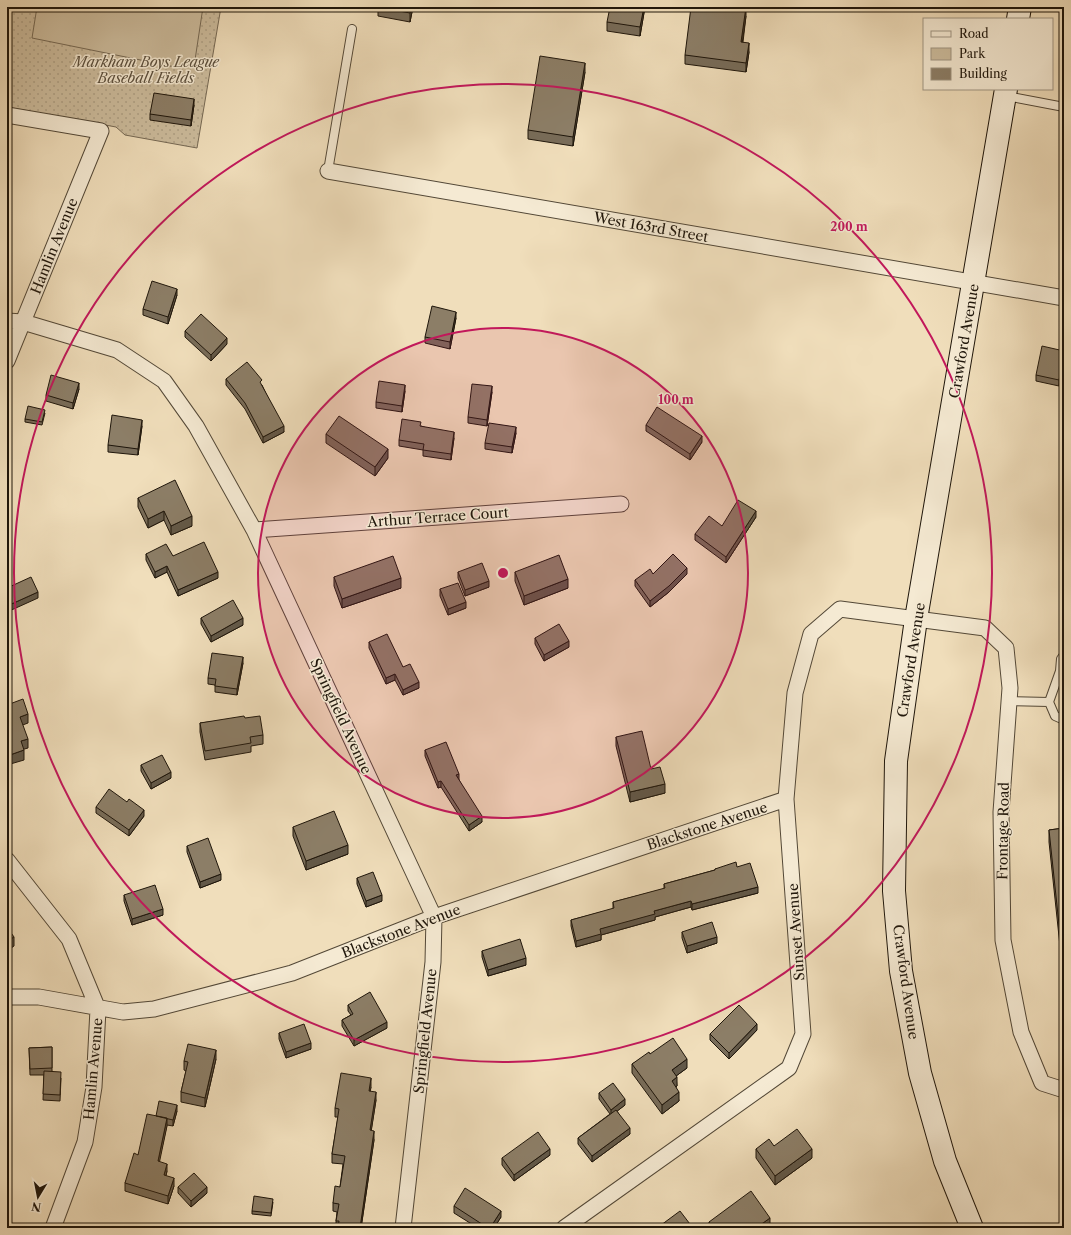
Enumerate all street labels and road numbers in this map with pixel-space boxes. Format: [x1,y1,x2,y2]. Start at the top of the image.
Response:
street label: Hamlin Avenue [26,195,82,297]
street label: West 163rd Street [591,208,710,246]
street label: Crawford Avenue [945,282,983,400]
street label: Arthur Terrace Court [366,503,509,531]
street label: Crawford Avenue [893,601,929,719]
street label: Springfield Avenue [306,655,376,777]
street label: Frontage Road [993,781,1013,880]
street label: Blackstone Avenue [644,798,770,854]
street label: Sunset Avenue [784,883,808,981]
street label: Blackstone Avenue [339,900,463,962]
street label: Crawford Avenue [889,923,923,1041]
street label: Springfield Avenue [409,967,441,1094]
street label: Hamlin Avenue [80,1017,106,1121]

